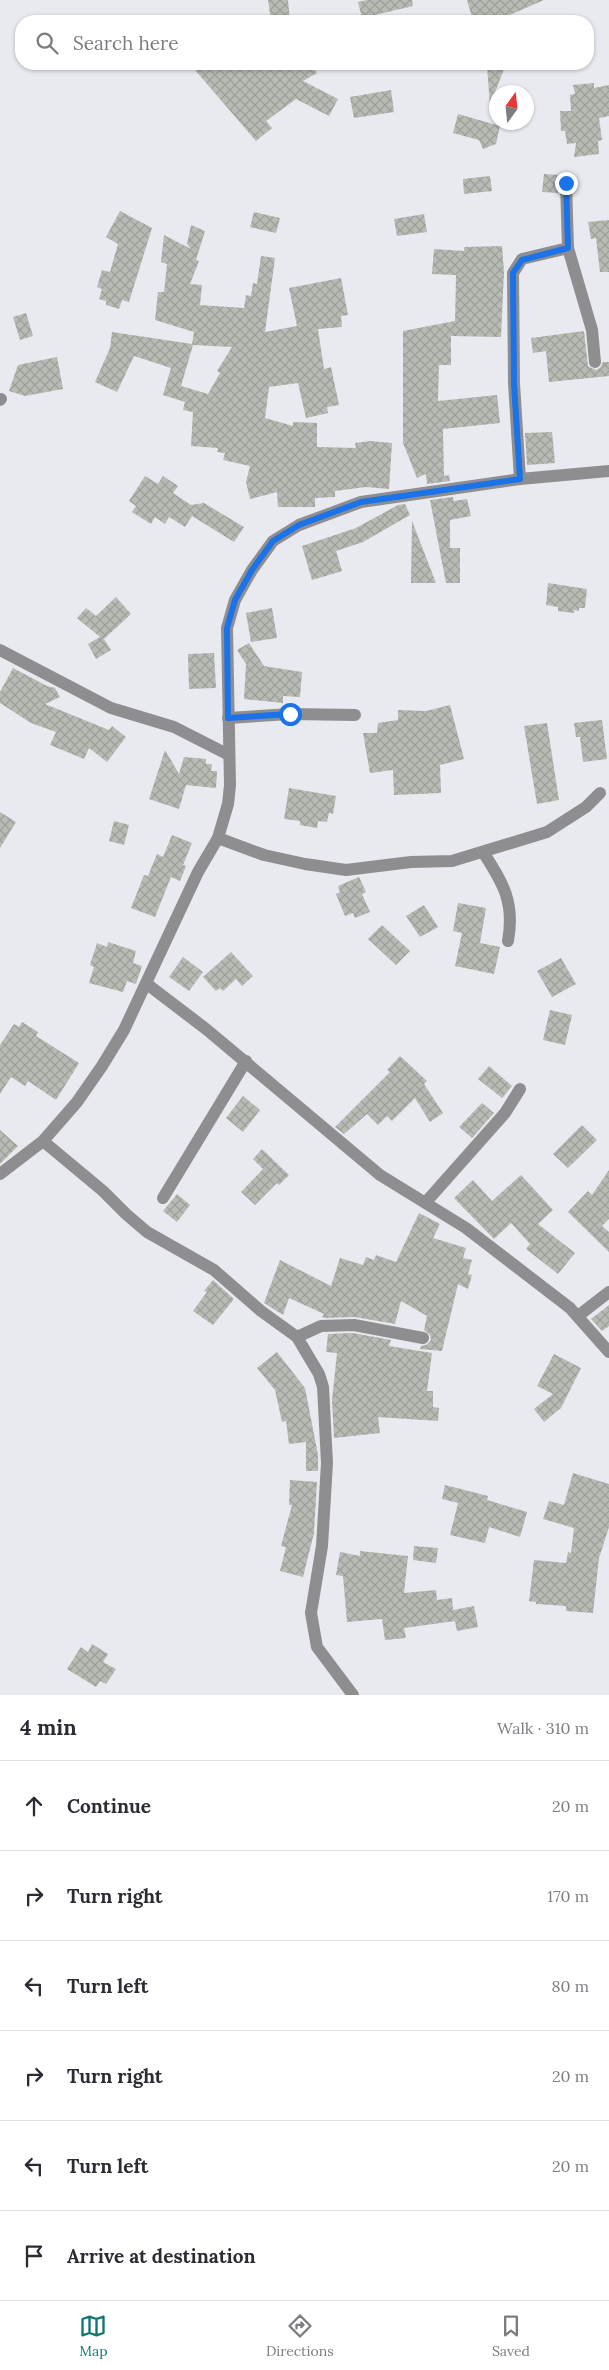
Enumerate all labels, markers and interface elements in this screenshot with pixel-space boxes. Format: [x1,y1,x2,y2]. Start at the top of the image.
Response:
search box [15,15,594,70]
icon: search [33,29,61,57]
text: Search here [73,31,179,55]
north arrow [489,85,534,130]
route end [555,172,578,195]
route start [279,703,302,726]
text: 4 min [20,1714,77,1741]
text: Walk · 310 m [497,1718,589,1738]
icon: ahead [20,1792,48,1820]
text: Continue [67,1794,151,1818]
text: 20 m [552,1796,589,1816]
icon: right [20,1882,48,1910]
text: Turn right [67,1884,163,1908]
text: 170 m [547,1886,589,1906]
icon: left [20,1972,48,2000]
text: Turn left [67,1974,148,1998]
text: 80 m [552,1976,589,1996]
icon: right [20,2062,48,2090]
text: Turn right [67,2064,163,2088]
text: 20 m [552,2066,589,2086]
icon: left [20,2152,48,2180]
text: Turn left [67,2154,148,2178]
text: 20 m [552,2156,589,2176]
icon: arrive [20,2242,48,2270]
text: Arrive at destination [67,2244,256,2268]
tab: Map [79,2312,108,2360]
tab: Directions [266,2312,334,2360]
tab: Saved [492,2312,530,2360]

